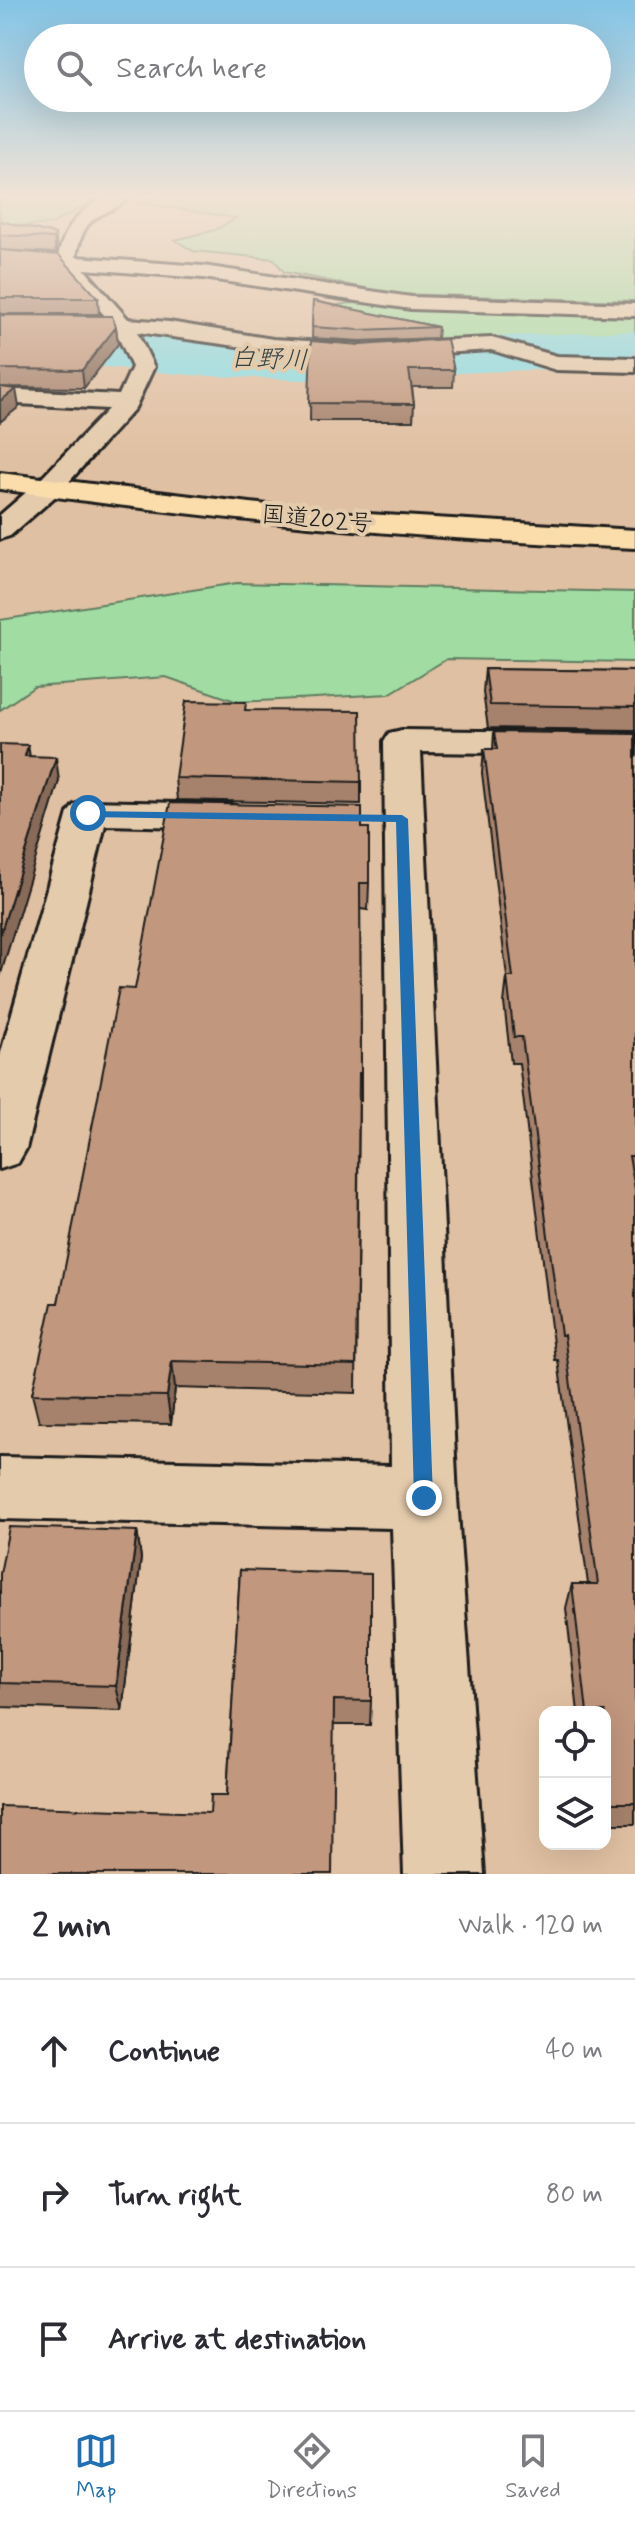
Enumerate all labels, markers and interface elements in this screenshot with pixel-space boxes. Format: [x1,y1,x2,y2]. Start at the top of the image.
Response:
search box [24,24,611,112]
icon: search [52,46,96,90]
text: Search here [116,49,267,88]
water label: 白野川 [229,342,309,378]
street label: 国道202号 [260,500,374,540]
route start [70,795,106,831]
route end [406,1480,442,1516]
map controls [539,1706,611,1850]
button: locate [539,1706,611,1778]
button: layers [539,1778,611,1850]
text: 2 min [32,1904,112,1949]
text: Walk · 120 m [458,1909,603,1943]
icon: ahead [32,2029,76,2073]
text: Continue [108,2032,220,2071]
text: 40 m [545,2034,603,2068]
icon: right [32,2173,76,2217]
text: Turn right [108,2176,241,2215]
text: 80 m [546,2178,603,2212]
icon: arrive [32,2317,76,2361]
text: Arrive at destination [108,2320,366,2359]
tab: Map [74,2429,118,2505]
tab: Directions [266,2429,357,2505]
tab: Saved [505,2429,561,2505]

